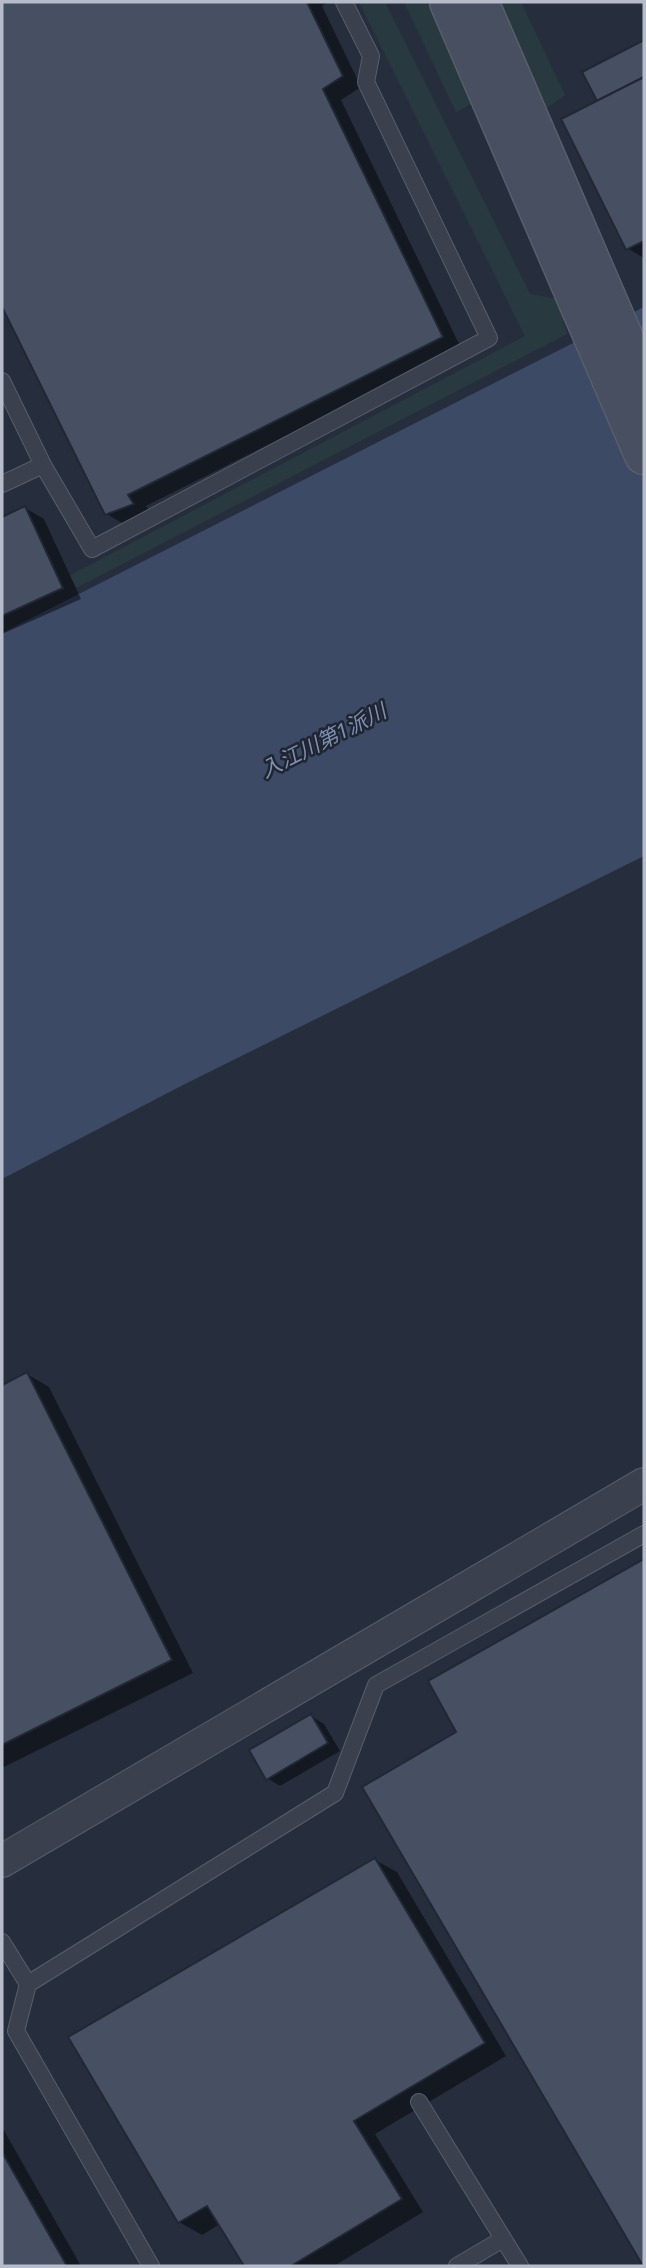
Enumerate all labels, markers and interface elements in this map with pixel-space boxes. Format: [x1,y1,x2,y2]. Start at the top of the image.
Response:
water label: 入江川第1派川 [255,695,392,784]

